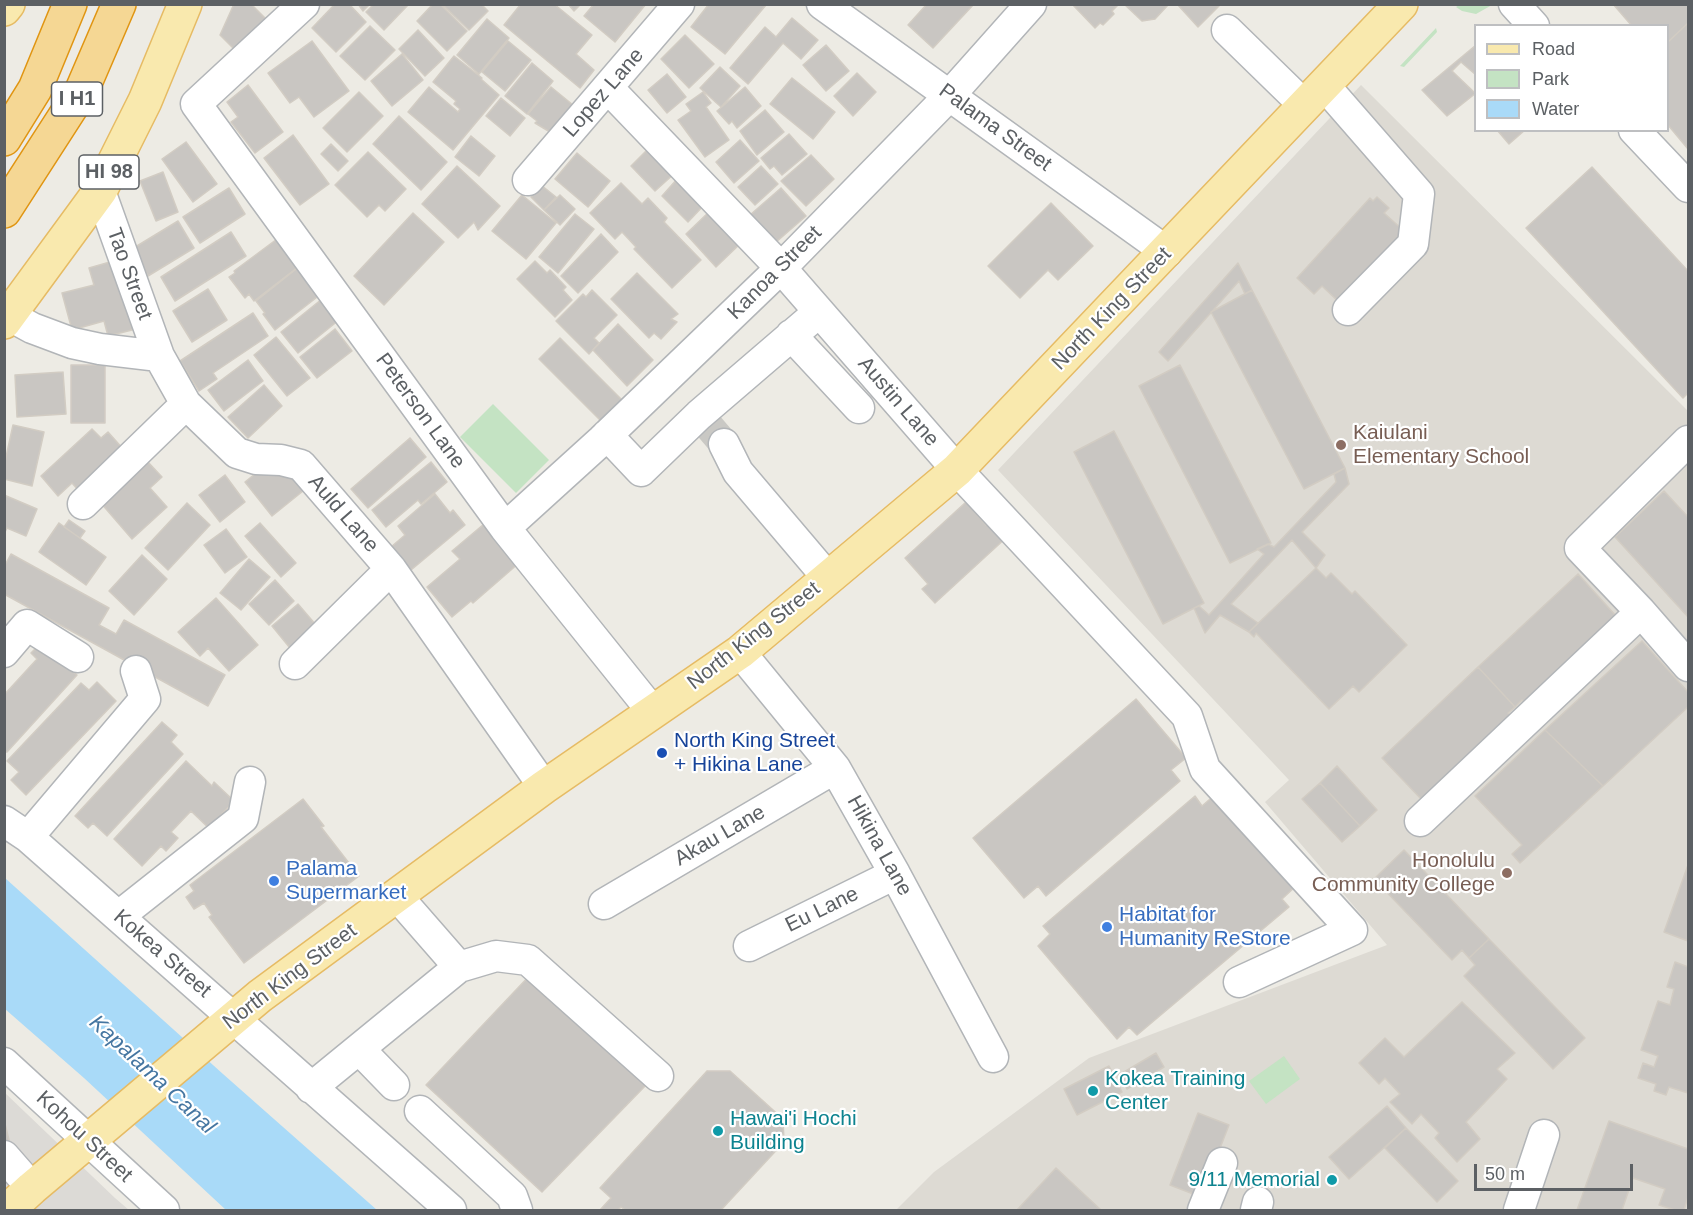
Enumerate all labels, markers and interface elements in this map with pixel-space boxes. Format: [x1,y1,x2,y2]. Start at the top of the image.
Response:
legend [1474,24,1669,132]
text: Road [1532,39,1575,59]
street label: Lopez Lane [558,43,650,143]
text: Park [1532,69,1569,89]
street label: Palama Street [934,79,1056,177]
road number: I H1 [52,82,103,116]
text: Water [1532,99,1579,119]
road number: HI 98 [79,155,139,189]
street label: Kanoa Street [723,221,827,325]
street label: Tao Street [101,225,157,323]
street label: North King Street [1047,242,1177,376]
street label: Peterson Lane [370,348,470,474]
street label: Austin Lane [852,352,944,452]
place label: Kaiulani Elementary School [1353,420,1529,470]
marker: Kaiulani Elementary School [1334,438,1348,452]
street label: Auld Lane [302,470,384,558]
street label: North King Street [683,576,825,696]
place label: North King Street + Hikina Lane [674,728,835,778]
marker: North King Street + Hikina Lane [655,746,669,760]
street label: Hikina Lane [841,791,917,901]
street label: Akau Lane [670,800,770,872]
place label: Honolulu Community College [1312,848,1495,898]
place label: Palama Supermarket [286,856,406,906]
marker: Honolulu Community College [1500,866,1514,880]
marker: Palama Supermarket [267,874,281,888]
street label: Eu Lane [781,882,863,938]
place label: Habitat for Humanity ReStore [1119,902,1291,952]
street label: Kokea Street [108,905,216,1003]
street label: North King Street [218,918,362,1036]
marker: Habitat for Humanity ReStore [1100,920,1114,934]
water label: Kapalama Canal [84,1010,220,1140]
place label: Kokea Training Center [1105,1066,1245,1116]
marker: Kokea Training Center [1086,1084,1100,1098]
street label: Kohou Street [31,1086,137,1188]
place label: Hawai'i Hochi Building [730,1106,857,1156]
marker: Hawai'i Hochi Building [711,1124,725,1138]
scale bar [1477,1152,1636,1190]
text: 50 m [1485,1164,1525,1184]
place label: 9/11 Memorial [1189,1167,1320,1193]
marker: 9/11 Memorial [1325,1173,1339,1187]

